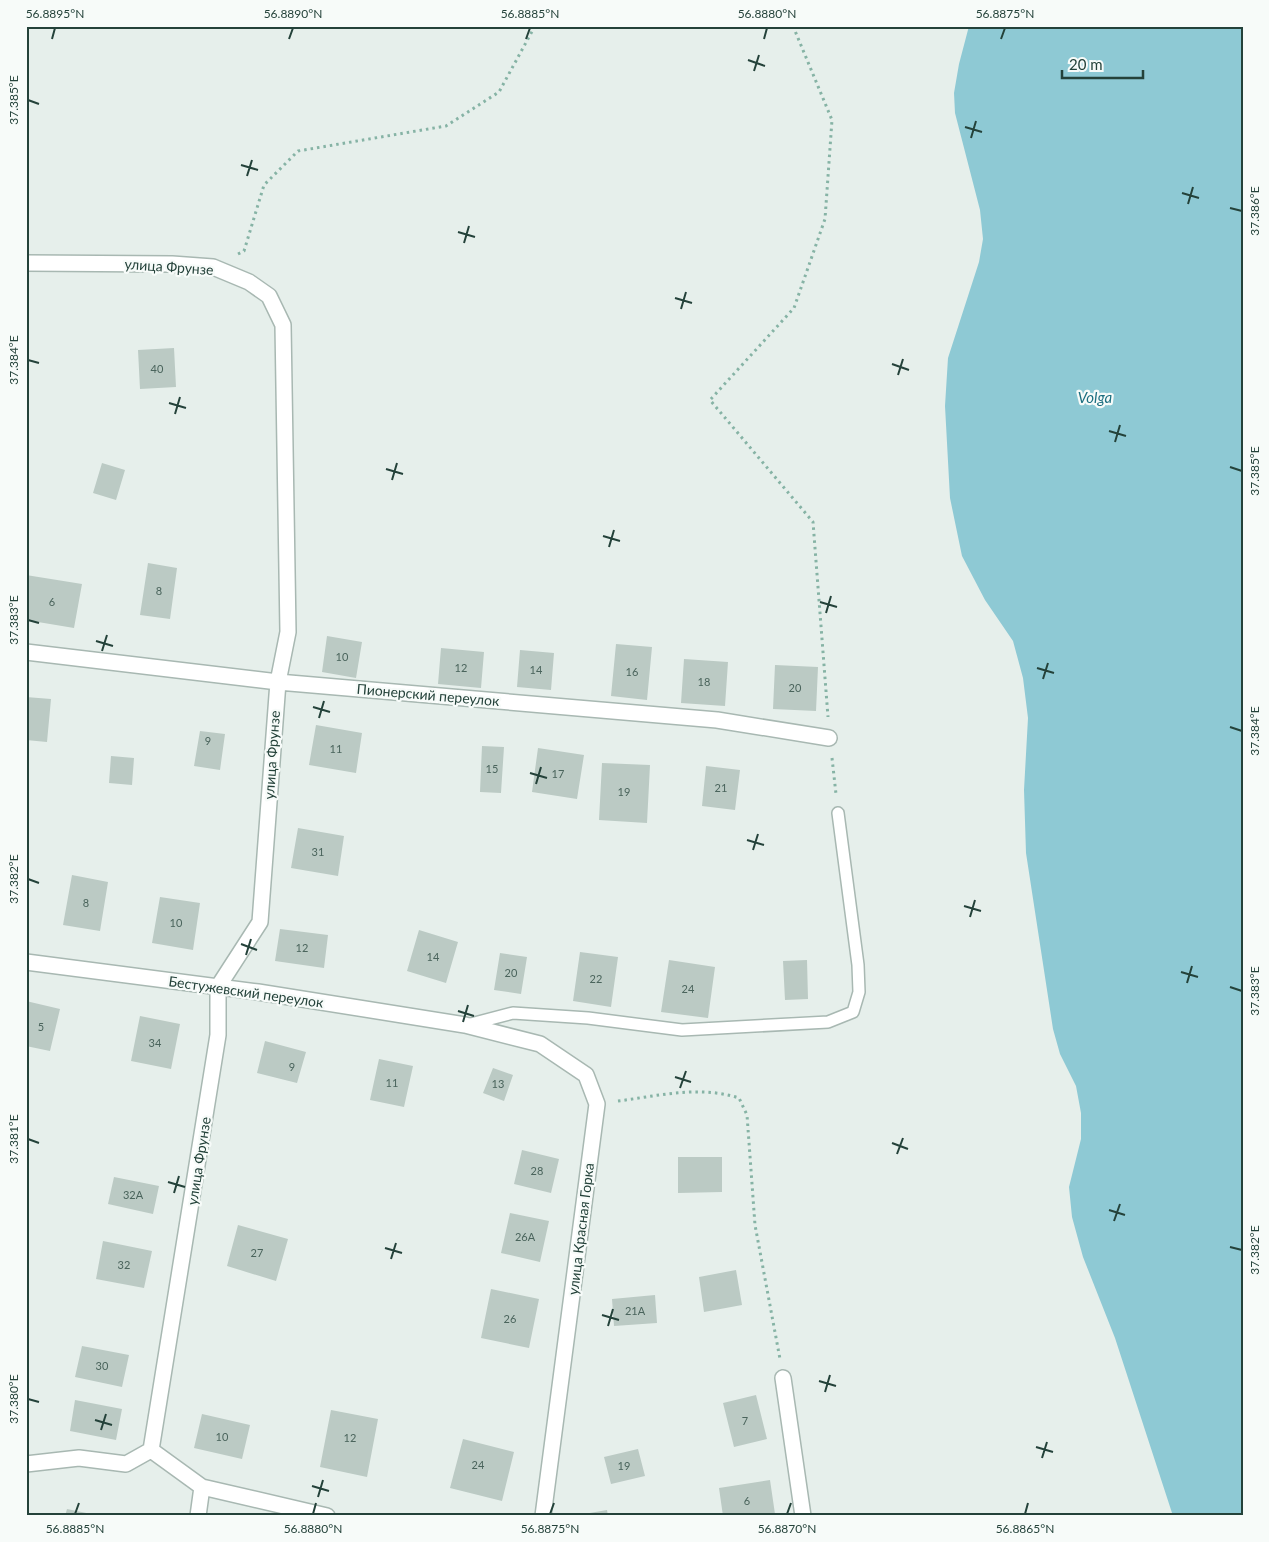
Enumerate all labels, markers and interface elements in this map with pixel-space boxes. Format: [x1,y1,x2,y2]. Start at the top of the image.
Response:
text: 56.8895°N [26,6,84,21]
text: 56.8890°N [264,6,322,21]
text: 56.8885°N [501,6,559,21]
text: 56.8880°N [738,6,796,21]
text: 56.8875°N [976,6,1034,21]
scale bar [1062,48,1143,80]
text: 20 m [1069,55,1103,73]
text: 37.385°E [6,75,21,125]
text: 37.386°E [1247,186,1262,236]
street label: улица Фрунзе [124,255,214,278]
text: 37.384°E [6,335,21,385]
house number: 40 [151,362,164,375]
water label: Volga [1078,388,1112,406]
text: 37.385°E [1247,446,1262,496]
house number: 8 [156,584,162,597]
text: 37.383°E [6,595,21,645]
house number: 6 [49,595,55,608]
house number: 10 [336,650,349,663]
house number: 12 [455,661,467,674]
house number: 14 [530,663,543,676]
house number: 16 [626,665,638,678]
house number: 18 [698,675,710,688]
street label: Пионерский переулок [356,680,501,709]
house number: 20 [789,681,802,694]
text: 37.384°E [1247,706,1262,756]
street label: улица Фрунзе [260,710,283,800]
house number: 9 [205,734,211,747]
house number: 11 [330,742,342,755]
house number: 15 [486,762,498,775]
house number: 17 [552,767,564,780]
house number: 21 [715,781,727,794]
house number: 19 [618,785,630,798]
house number: 31 [312,845,324,858]
text: 37.382°E [6,854,21,904]
house number: 8 [83,896,89,909]
house number: 10 [170,916,183,929]
house number: 12 [296,941,308,954]
house number: 14 [427,950,440,963]
house number: 20 [505,966,518,979]
text: 37.383°E [1247,966,1262,1016]
street label: Бестужевский переулок [168,972,325,1011]
house number: 22 [590,972,602,985]
house number: 24 [682,982,695,995]
house number: 5 [38,1020,44,1033]
house number: 34 [149,1036,162,1049]
house number: 9 [289,1060,295,1073]
house number: 11 [386,1076,398,1089]
house number: 13 [492,1077,504,1090]
text: 37.381°E [6,1114,21,1164]
street label: улица Фрунзе [183,1116,214,1206]
street label: улица Красная Горка [564,1162,597,1296]
house number: 28 [531,1164,543,1177]
house number: 32А [123,1188,144,1201]
text: 37.382°E [1247,1225,1262,1275]
house number: 26А [515,1230,536,1243]
house number: 27 [251,1246,263,1259]
house number: 32 [118,1258,130,1271]
house number: 21А [625,1304,646,1317]
house number: 26 [504,1312,516,1325]
house number: 30 [96,1359,109,1372]
text: 37.380°E [6,1374,21,1424]
house number: 7 [742,1414,748,1427]
house number: 10 [216,1430,229,1443]
house number: 12 [344,1431,356,1444]
house number: 24 [472,1458,485,1471]
house number: 19 [618,1459,630,1472]
house number: 6 [744,1494,750,1507]
text: 56.8885°N [46,1521,104,1536]
text: 56.8880°N [284,1521,342,1536]
text: 56.8875°N [521,1521,579,1536]
text: 56.8870°N [758,1521,816,1536]
text: 56.8865°N [996,1521,1054,1536]

